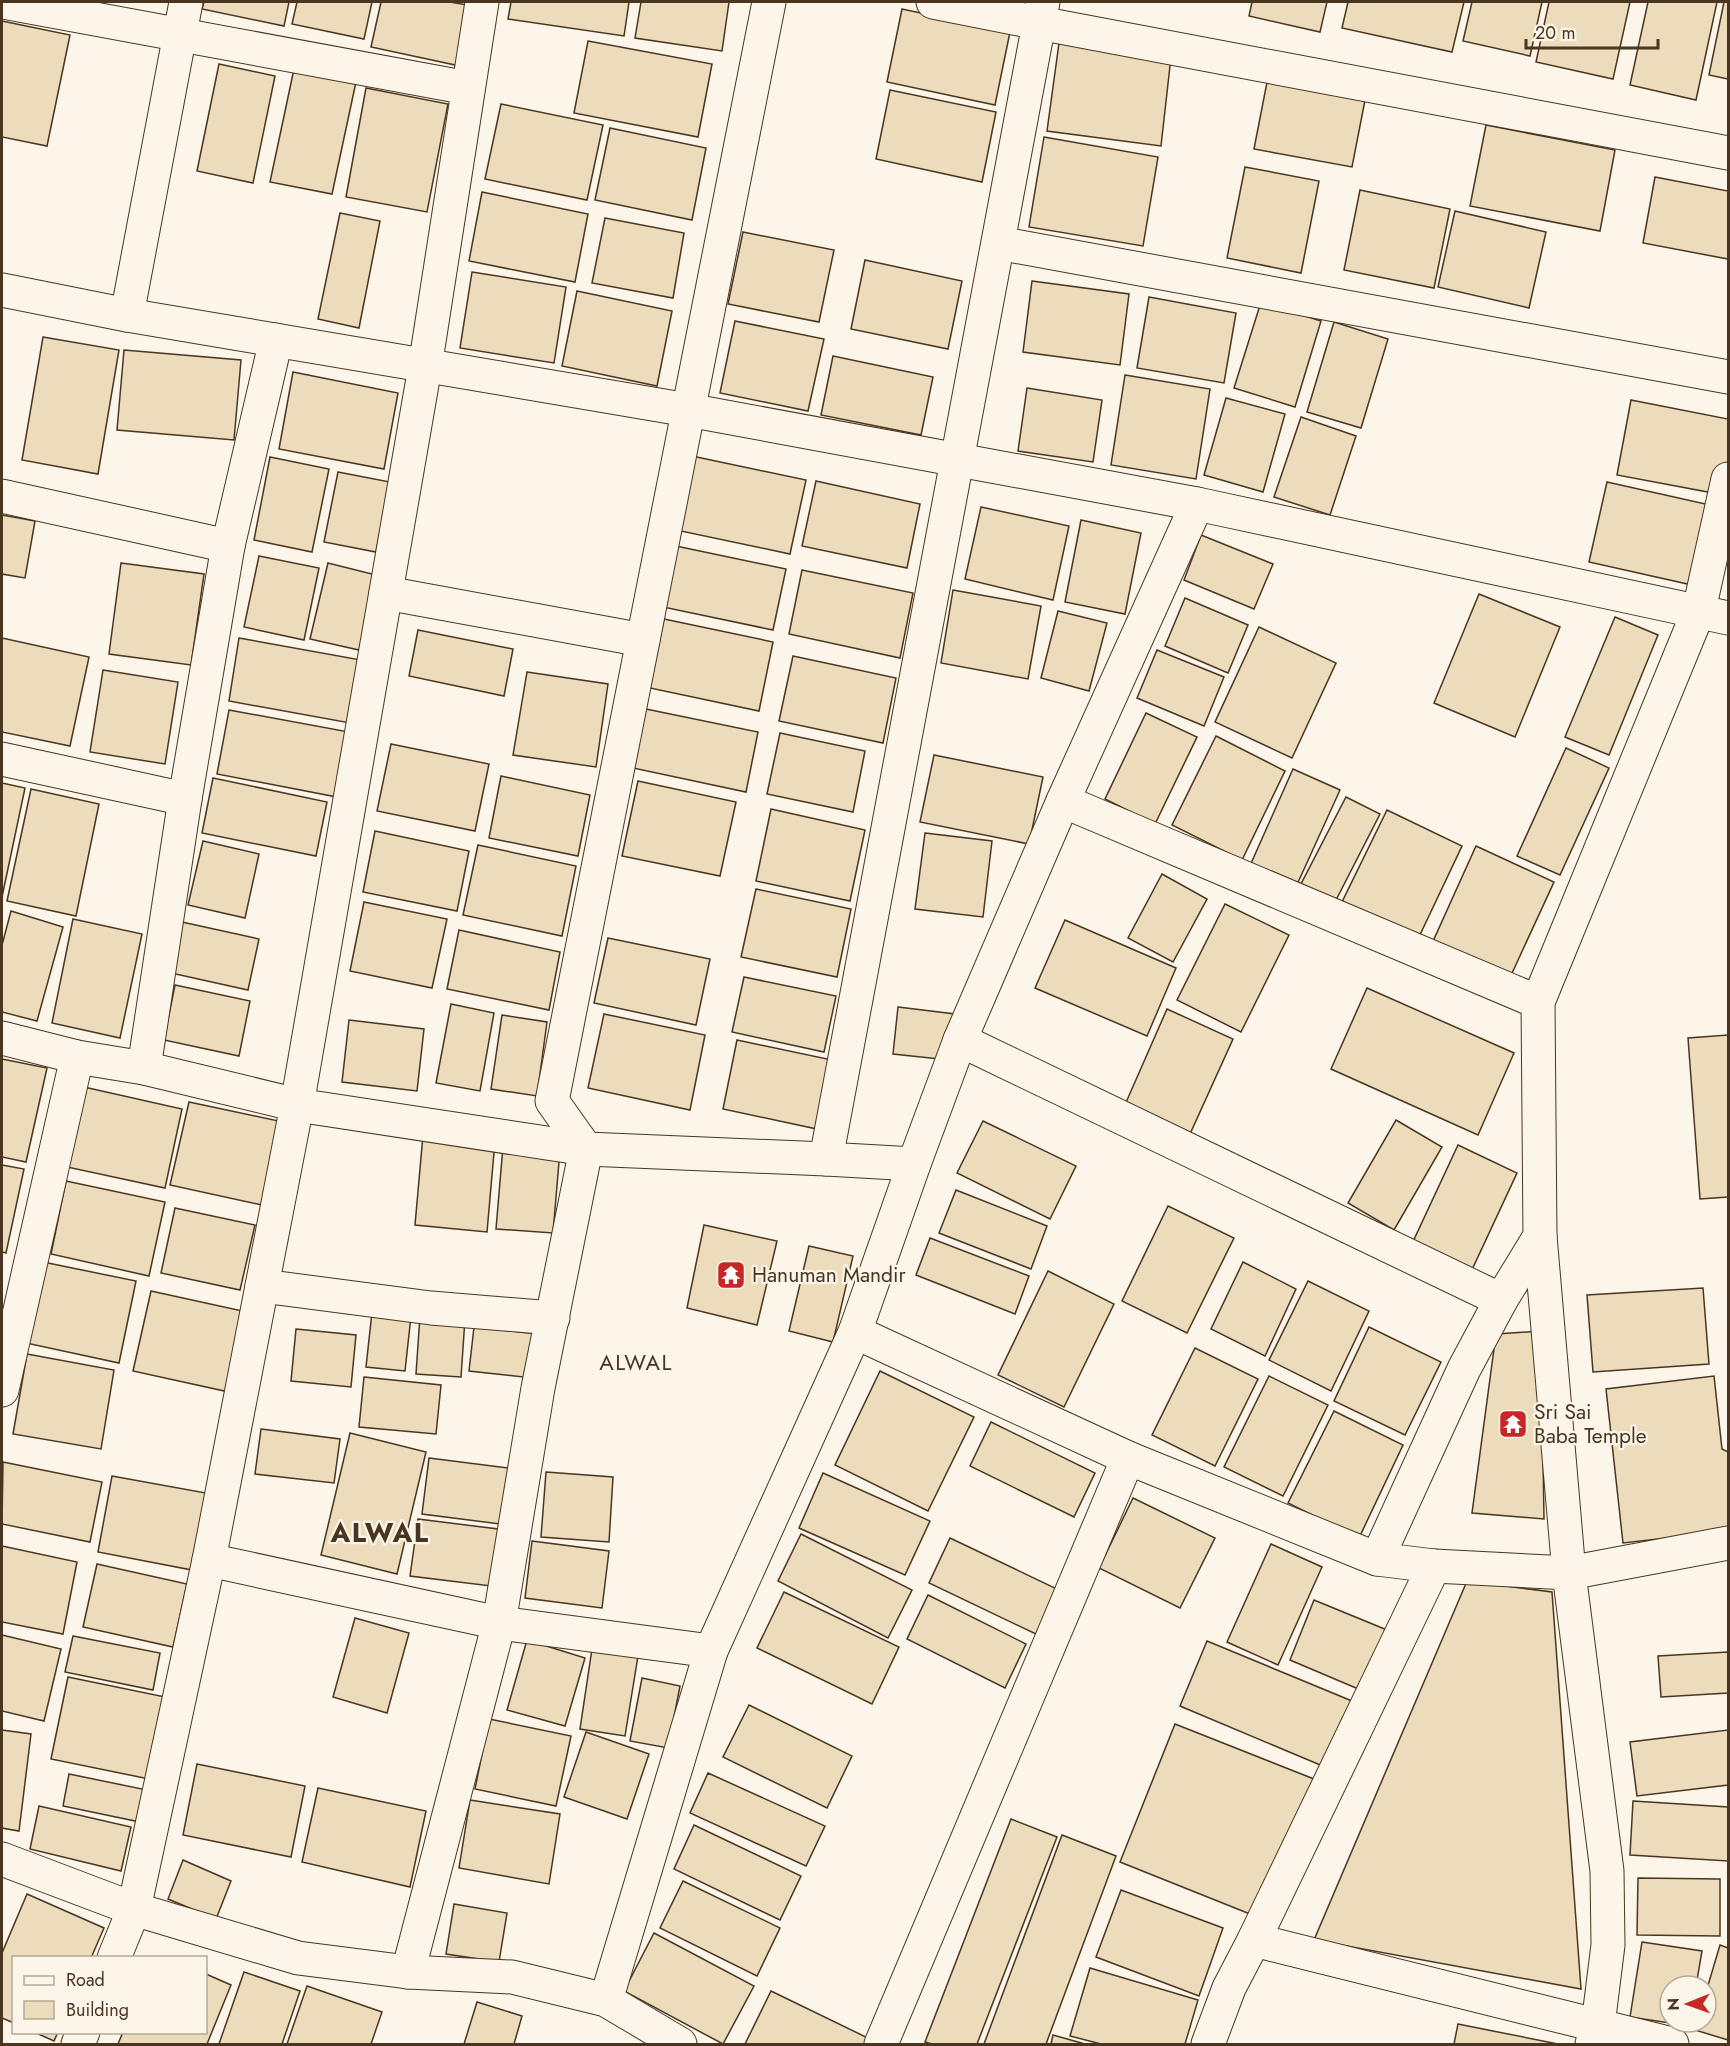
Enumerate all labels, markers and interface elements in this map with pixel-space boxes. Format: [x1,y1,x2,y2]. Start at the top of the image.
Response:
scale bar [1526,12,1658,50]
text: 20 m [1535,20,1575,46]
temple icon: Hanuman Mandir [715,1259,747,1291]
place label: Hanuman Mandir [752,1260,907,1290]
district label: ALWAL [599,1346,673,1378]
place label: Sri Sai Baba Temple [1534,1397,1647,1451]
temple icon: Sri Sai Baba Temple [1497,1408,1529,1440]
district label: ALWAL [329,1513,430,1552]
legend [12,1956,207,2034]
text: Road [66,1967,105,1993]
north arrow [1658,1974,1718,2034]
text: Building [66,1997,129,2023]
text: N [1662,1998,1685,2011]

